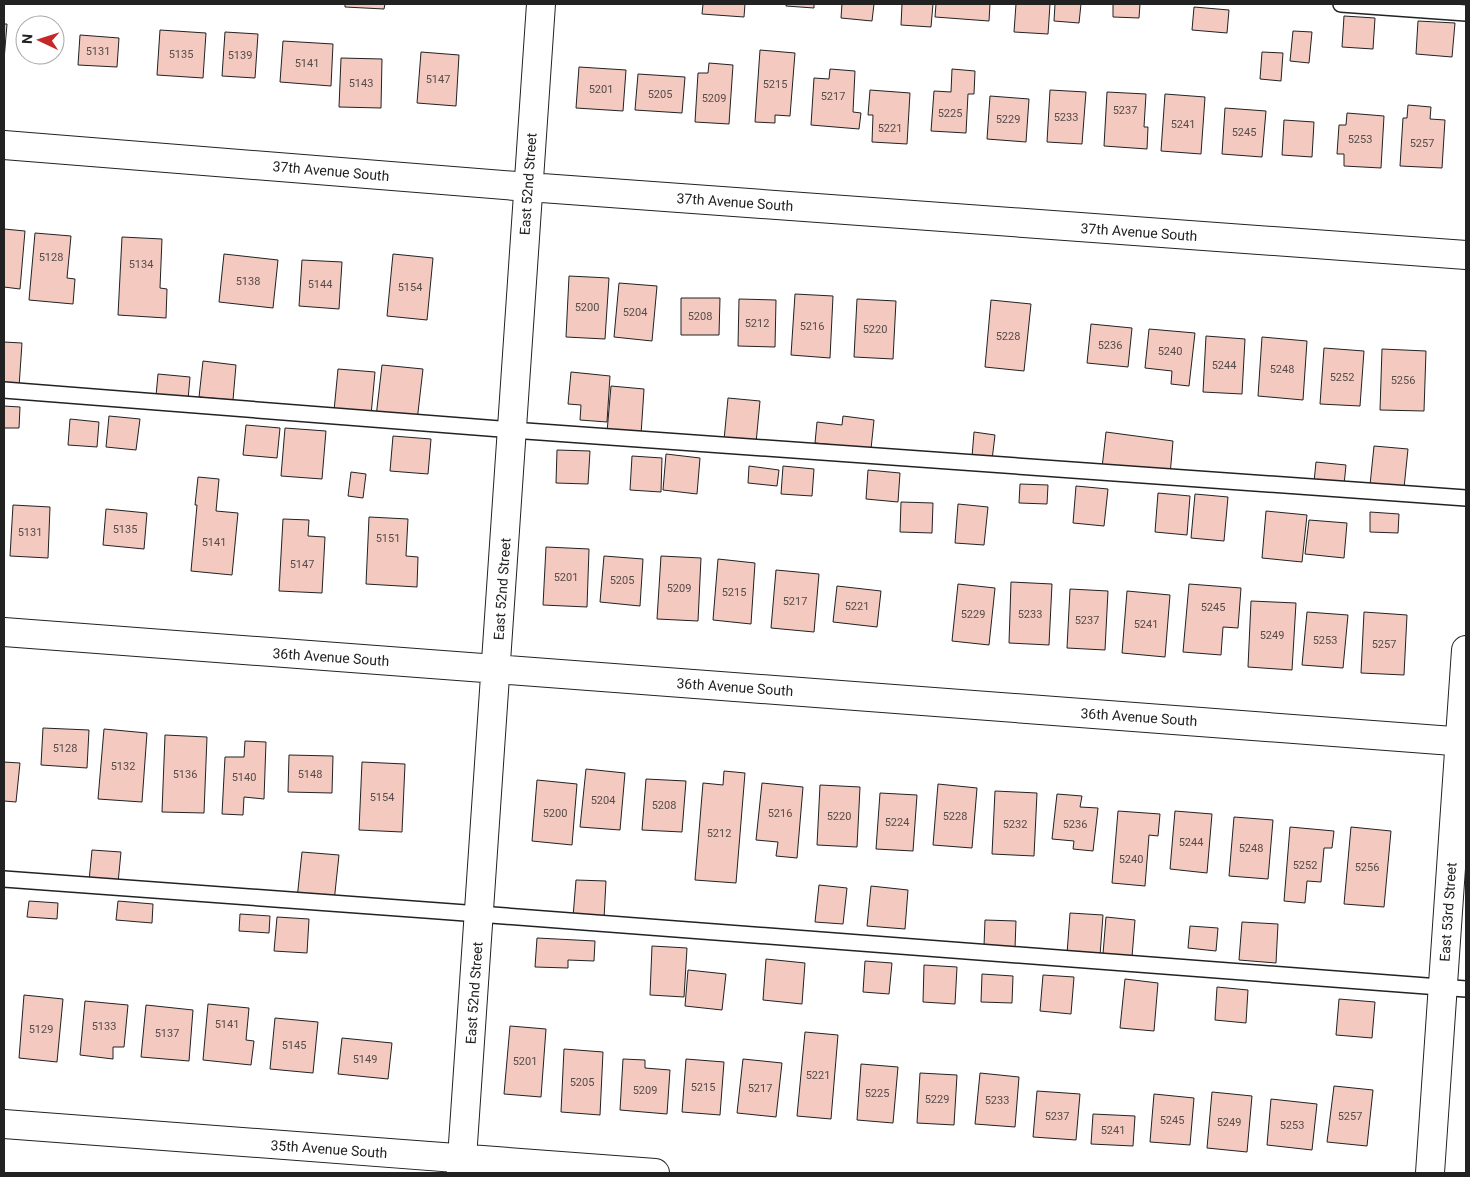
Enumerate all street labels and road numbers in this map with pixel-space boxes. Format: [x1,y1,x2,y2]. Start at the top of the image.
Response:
street label: East 52nd Street [516,132,540,236]
street label: 37th Avenue South [272,158,390,184]
street label: 37th Avenue South [676,190,794,214]
street label: 37th Avenue South [1080,220,1198,244]
street label: East 52nd Street [490,537,514,641]
street label: 36th Avenue South [272,645,390,669]
street label: 36th Avenue South [676,675,794,699]
street label: 36th Avenue South [1080,705,1198,729]
street label: East 53rd Street [1437,861,1459,962]
street label: East 52nd Street [462,941,486,1045]
street label: 35th Avenue South [270,1137,388,1161]

